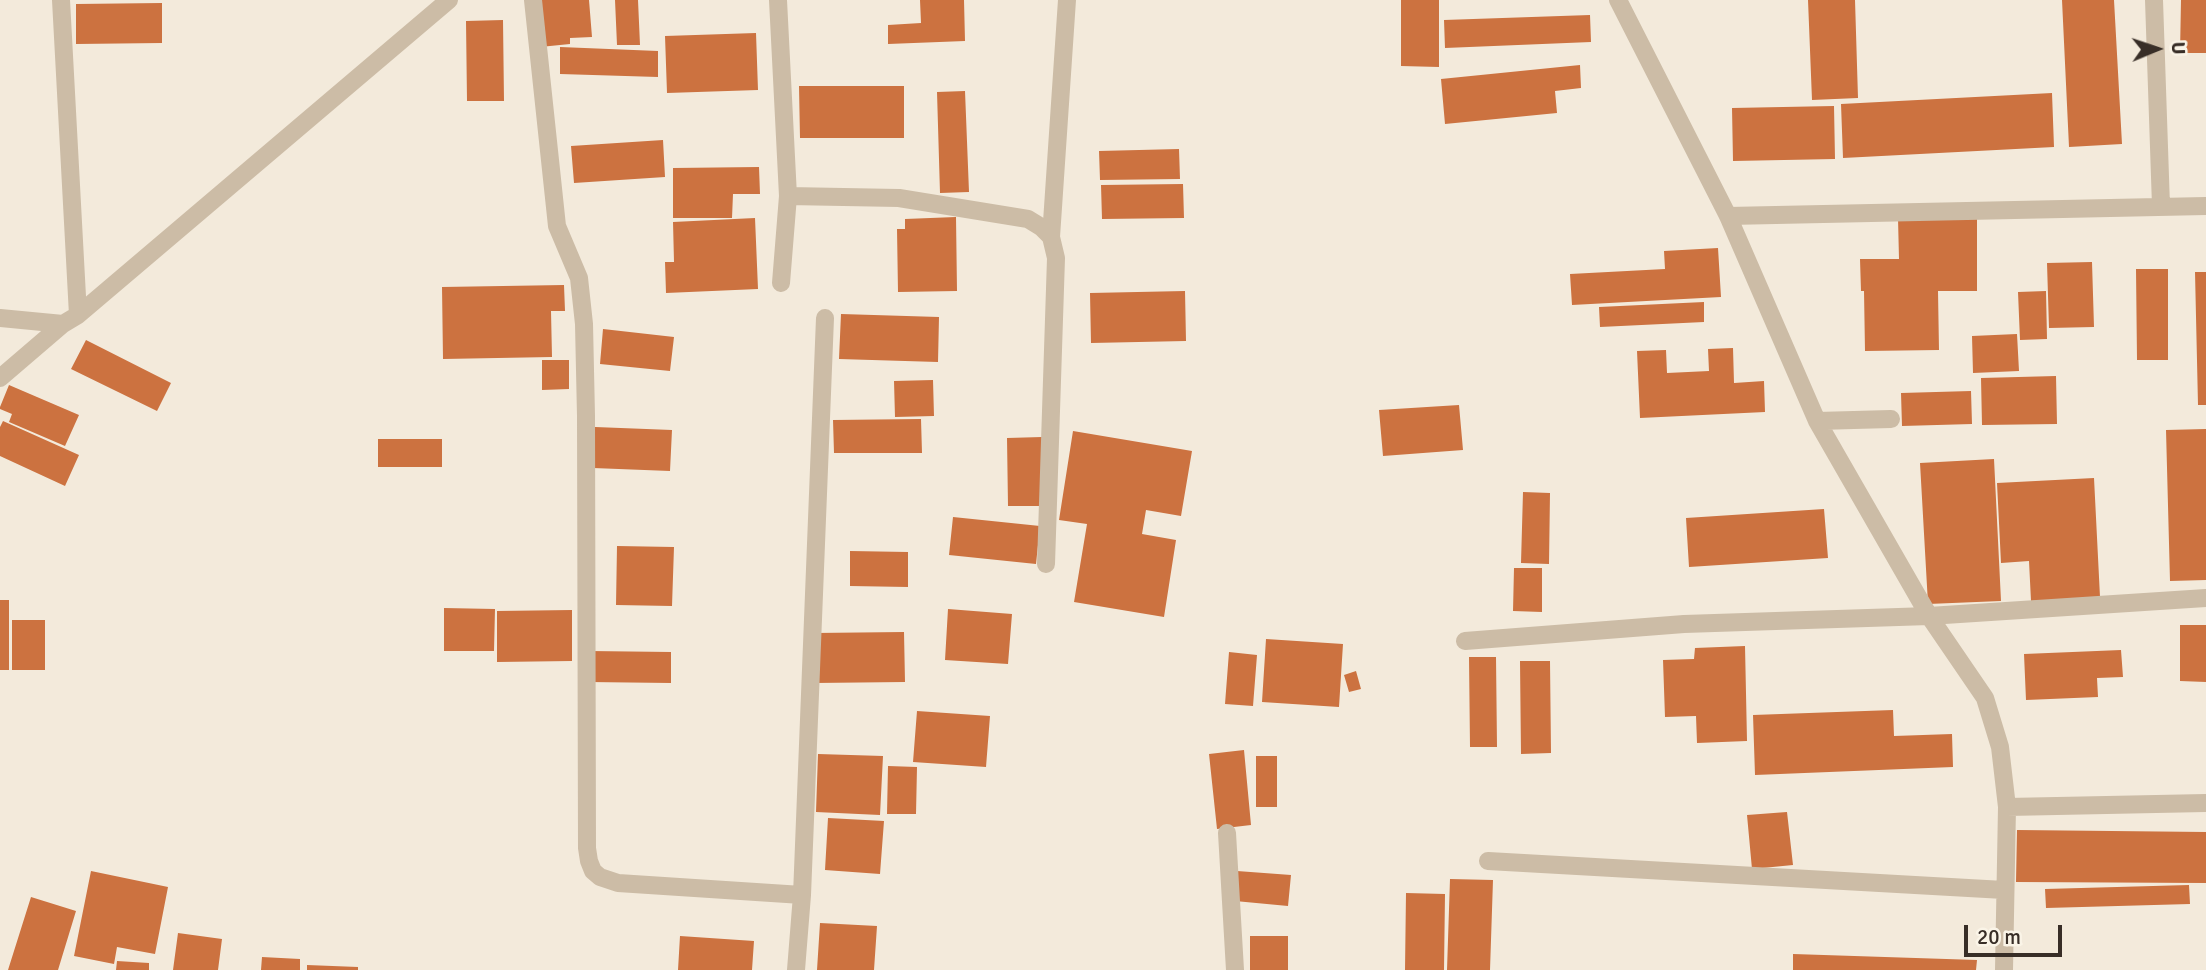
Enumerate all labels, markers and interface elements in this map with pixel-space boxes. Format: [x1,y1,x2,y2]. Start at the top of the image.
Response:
north arrow [2122,14,2192,84]
text: U [2166,41,2190,55]
scale bar [1968,911,2066,955]
text: 20 m [1977,924,2021,950]

